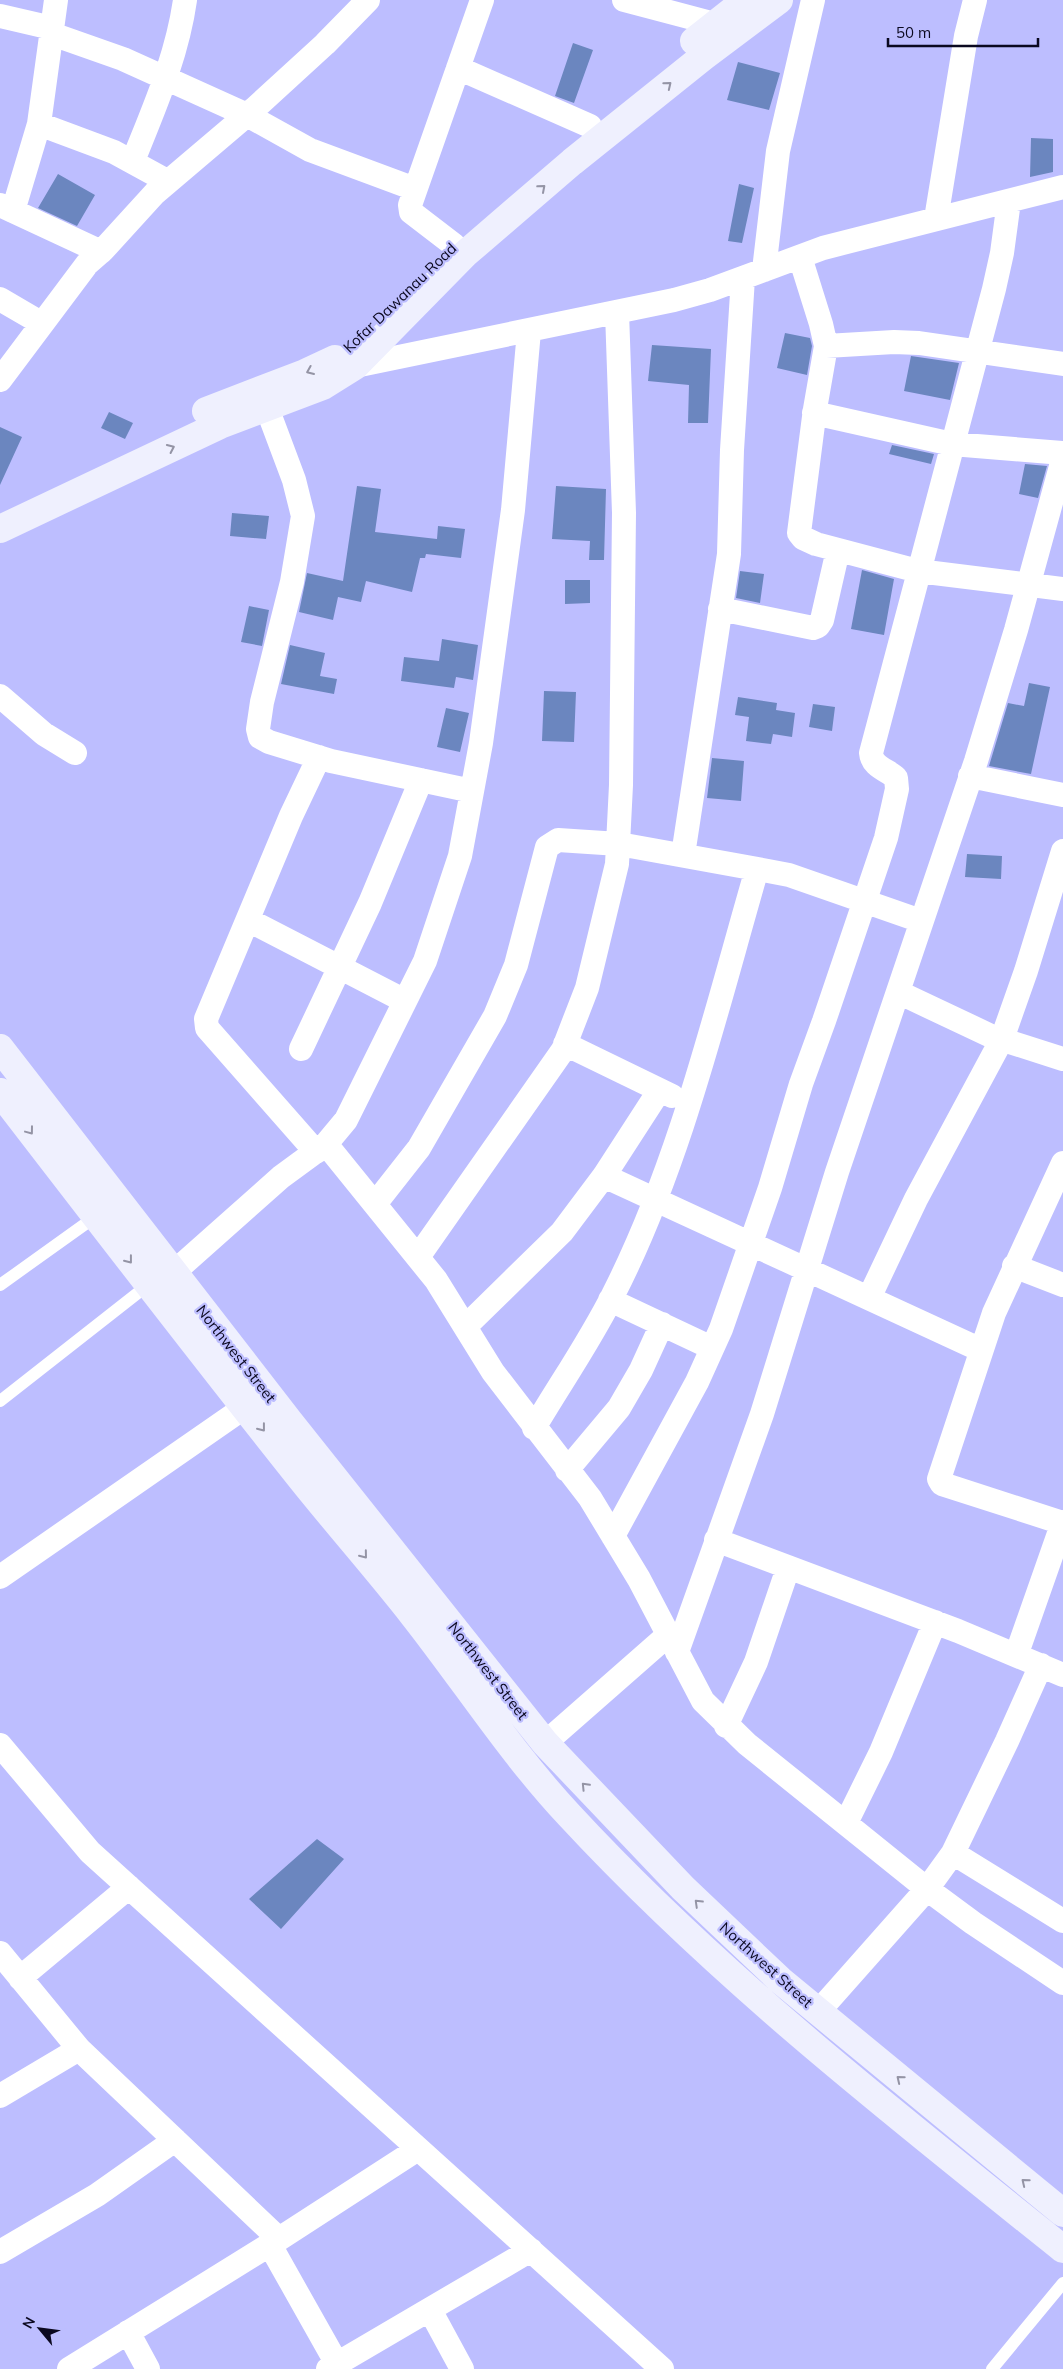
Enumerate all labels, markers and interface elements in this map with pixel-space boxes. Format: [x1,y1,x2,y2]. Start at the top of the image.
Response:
scale bar [888,15,1038,47]
text: 50 m [896,23,931,42]
one-way arrow [662,83,671,91]
one-way arrow [536,185,545,194]
street label: Kofar Dawanau Road [339,239,460,357]
one-way arrow [307,365,315,375]
one-way arrow [166,444,175,455]
one-way arrow [24,1125,32,1134]
one-way arrow [123,1254,132,1263]
street label: Northwest Street [192,1301,280,1406]
one-way arrow [256,1423,265,1432]
one-way arrow [358,1549,366,1558]
street label: Northwest Street [444,1618,532,1723]
one-way arrow [582,1783,591,1792]
one-way arrow [695,1900,704,1909]
street label: Northwest Street [716,1918,817,2011]
one-way arrow [896,2075,905,2084]
one-way arrow [1022,2178,1031,2187]
north arrow [15,2304,65,2354]
text: N [18,2314,39,2332]

